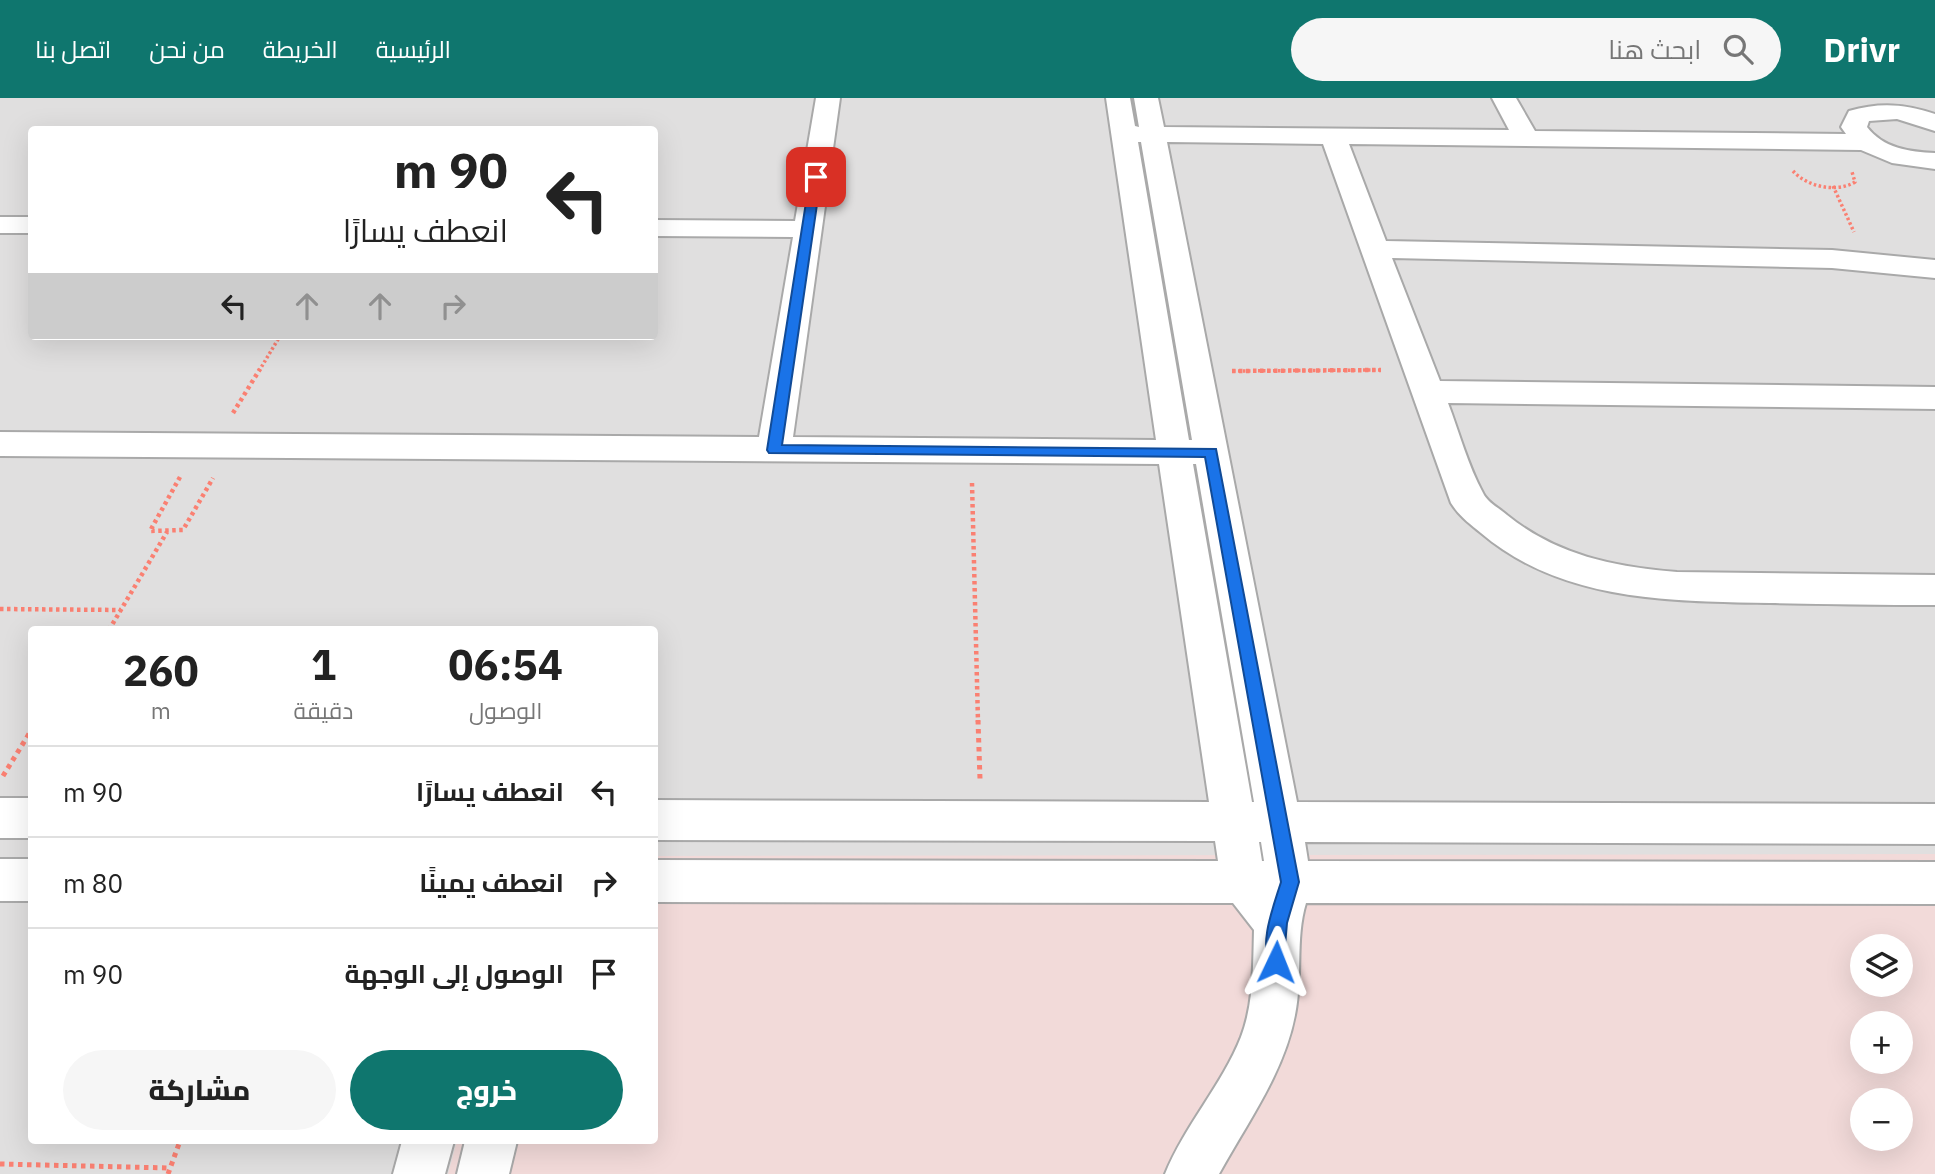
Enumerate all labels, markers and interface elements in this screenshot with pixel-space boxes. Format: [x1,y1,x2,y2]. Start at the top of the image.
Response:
search box [1291,18,1781,81]
text: Drivr [1823,28,1900,71]
icon: search [1719,30,1757,68]
text: ابحث هنا [1608,32,1701,66]
text: اتصل بنا [35,33,111,65]
text: من نحن [149,33,225,65]
text: الخريطة [263,33,338,65]
text: الرئيسية [376,33,451,65]
text: 90 m [394,138,508,201]
pin [786,147,846,207]
icon: left [532,154,623,245]
icon: arrive [797,158,835,196]
text: انعطف يسارًا [343,209,508,251]
icon: left [215,287,253,325]
icon: ahead [288,287,326,325]
icon: ahead [361,287,399,325]
icon: right [434,287,472,325]
text: 1 [311,637,336,692]
text: 06:54 [448,637,563,692]
text: 260 [123,643,199,698]
text: m [151,695,171,725]
text: دقيقة [294,695,353,725]
text: الوصول [469,695,542,725]
icon: left [585,773,623,811]
text: انعطف يسارًا [416,774,564,808]
text: 90 m [63,775,123,809]
icon: right [585,864,623,902]
text: انعطف يمينًا [419,865,564,899]
text: 80 m [63,866,123,900]
position arrow [1239,925,1313,999]
map controls [1850,934,1913,1151]
button: layers [1850,934,1913,997]
icon: arrive [585,955,623,993]
text: الوصول إلى الوجهة [345,956,564,990]
text: 90 m [63,957,123,991]
button: + [1850,1011,1913,1074]
button: مشاركة [63,1050,336,1130]
button: خروج [350,1050,623,1130]
button: − [1850,1088,1913,1151]

